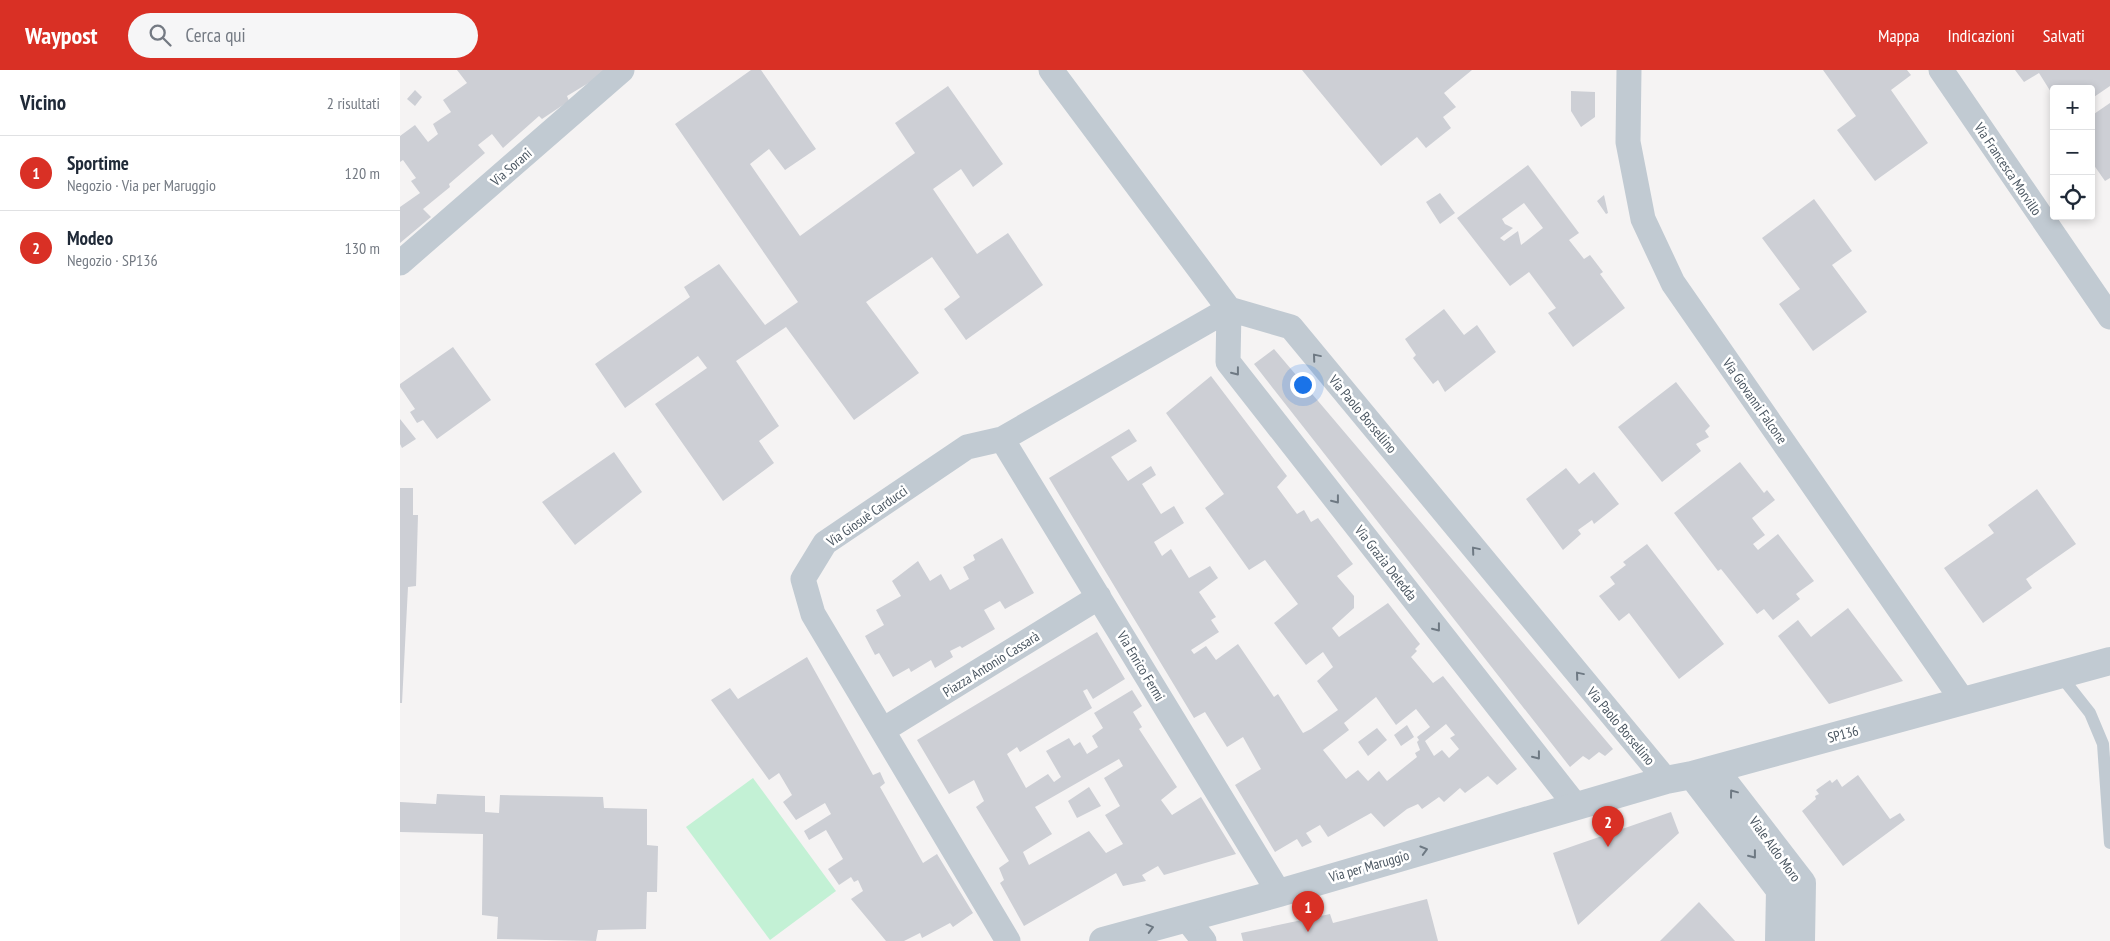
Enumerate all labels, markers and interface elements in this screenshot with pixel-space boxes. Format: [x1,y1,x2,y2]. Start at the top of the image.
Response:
search box [128,13,478,58]
text: Waypost [25,20,98,51]
icon: search [146,21,174,49]
text: Cerca qui [186,23,246,47]
text: Mappa [1878,24,1919,47]
text: Indicazioni [1947,24,2015,47]
text: Salvati [2043,24,2085,47]
map controls [2050,85,2095,220]
button: + [2050,85,2095,130]
text: Vicino [20,89,66,116]
text: 2 risultati [327,93,380,113]
street label: Via Francesca Morvillo [1970,118,2046,219]
button: − [2050,130,2095,175]
street label: Via Sorani [486,144,535,190]
text: Sportime [67,151,129,175]
text: 1 [32,163,40,183]
text: 120 m [345,163,380,183]
text: Negozio · Via per Maruggio [67,175,216,195]
button: locate [2050,175,2095,220]
text: Modeo [67,226,113,250]
text: 2 [32,238,40,258]
text: 130 m [345,238,380,258]
text: Negozio · SP136 [67,250,158,270]
one-way arrow [1313,354,1322,363]
street label: Via Giovanni Falcone [1718,354,1791,448]
one-way arrow [1230,367,1239,376]
street label: Via Paolo Borsellino [1324,370,1401,457]
your location [1290,372,1316,398]
street label: Via Giosuè Carducci [822,482,911,551]
one-way arrow [1331,494,1339,503]
street label: Via Grazia Deledda [1350,521,1421,604]
one-way arrow [1472,546,1481,555]
one-way arrow [1431,622,1439,631]
street label: Piazza Antonio Cassarà [939,627,1043,701]
street label: Via Enrico Fermi [1113,627,1169,704]
one-way arrow [1576,672,1584,681]
street label: Via Paolo Borsellino [1582,682,1659,769]
street label: SP136 [1826,721,1860,747]
one-way arrow [1532,750,1540,759]
one-way arrow [1730,789,1739,799]
pin: 2 [1592,806,1624,847]
street label: Viale Aldo Moro [1745,812,1805,885]
street label: Via per Maruggio [1326,846,1411,886]
one-way arrow [1419,846,1427,856]
one-way arrow [1748,849,1756,858]
pin: 1 [1292,891,1324,932]
one-way arrow [1145,924,1153,934]

